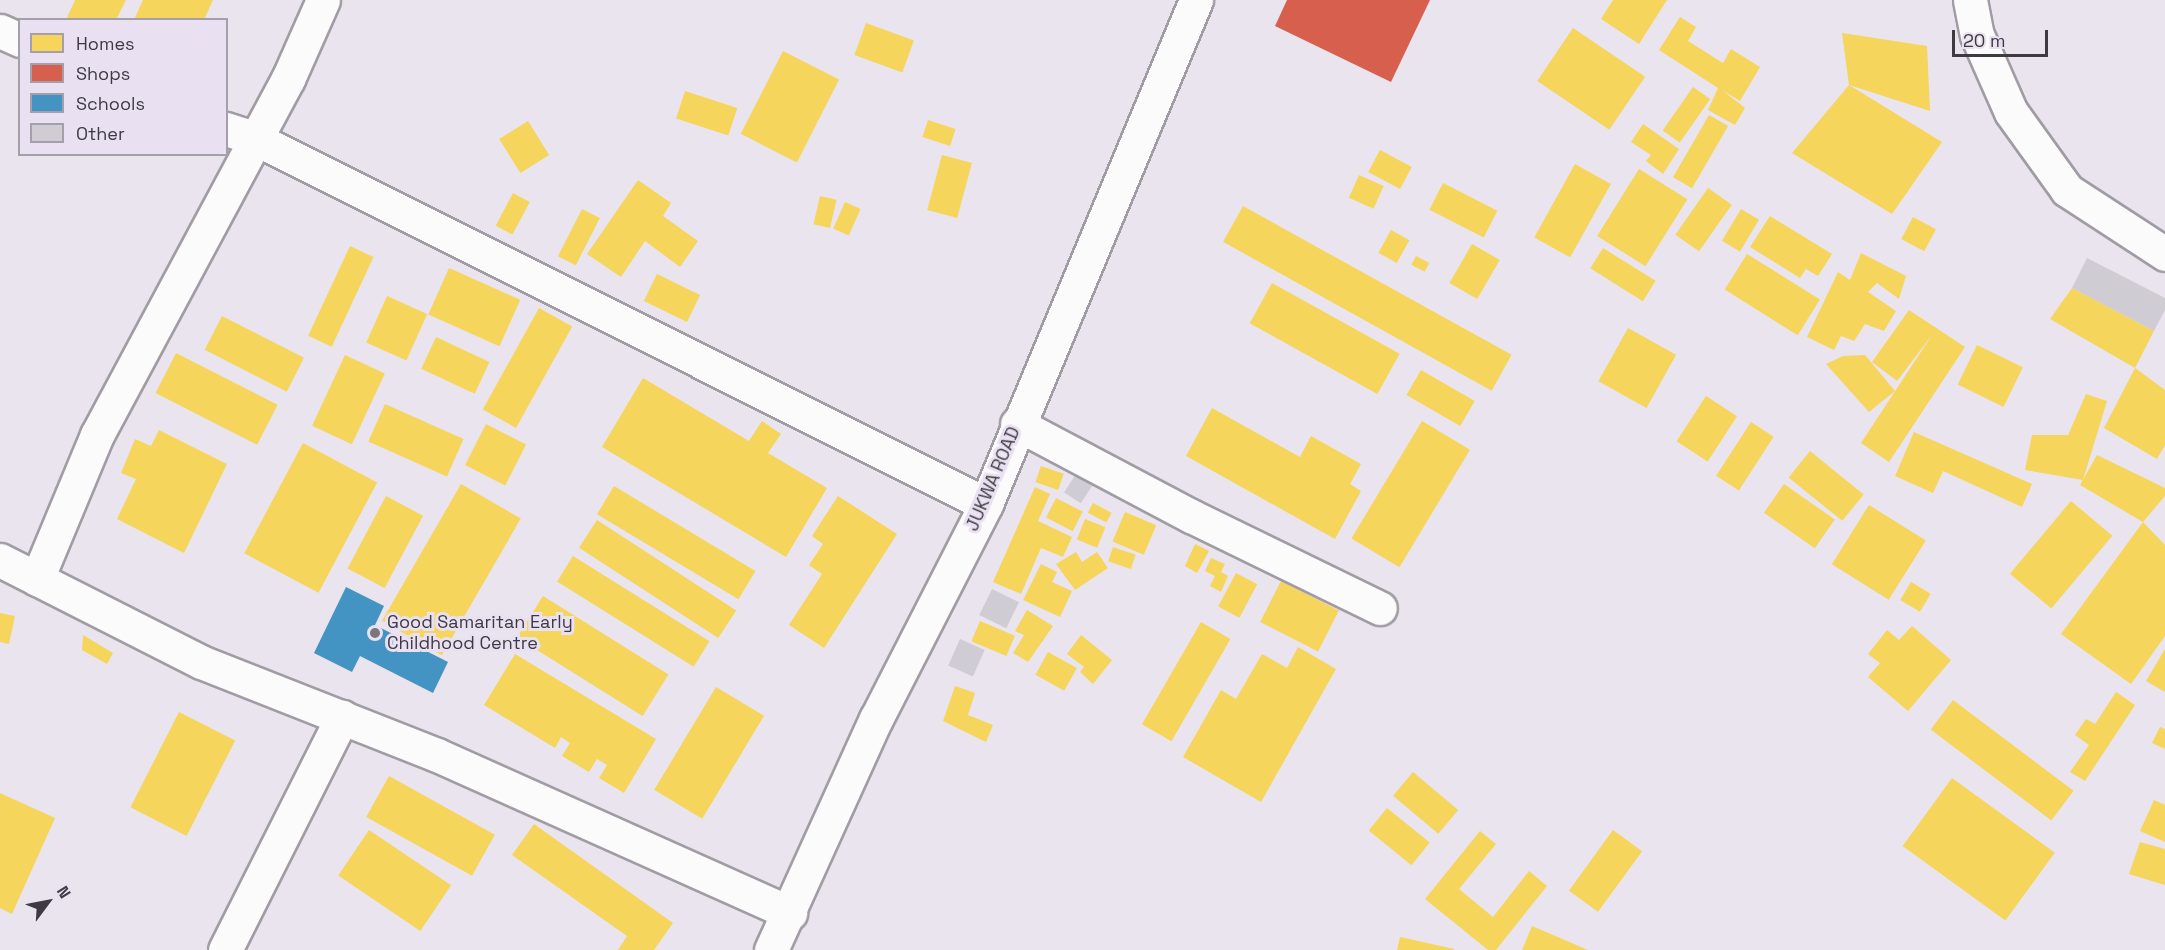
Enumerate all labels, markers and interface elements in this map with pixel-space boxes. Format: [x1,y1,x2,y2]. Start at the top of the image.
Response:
legend [18,18,228,156]
scale bar [1955,18,2051,56]
text: 20 m [1963,29,2006,52]
text: Homes [76,32,135,55]
text: Shops [76,62,130,85]
text: Schools [76,92,145,115]
text: Other [76,122,125,145]
street label: JUKWA ROAD [961,424,1025,534]
place label: Good Samaritan Early Childhood Centre [387,612,573,654]
marker: Good Samaritan Early Childhood Centre [368,626,382,640]
north arrow [18,872,78,932]
text: N [52,882,75,902]

